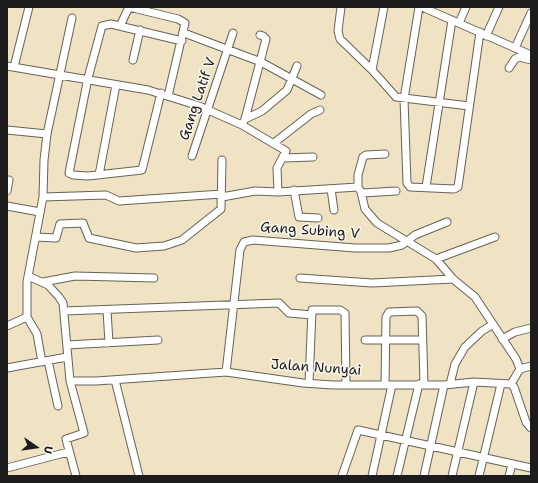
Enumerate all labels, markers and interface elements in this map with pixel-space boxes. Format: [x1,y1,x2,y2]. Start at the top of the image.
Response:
street label: Gang Latif V [176,56,220,142]
street label: Gang Subing V [260,219,360,243]
street label: Jalan Nunyai [270,356,362,380]
north arrow [16,427,56,467]
text: U [40,444,56,455]

